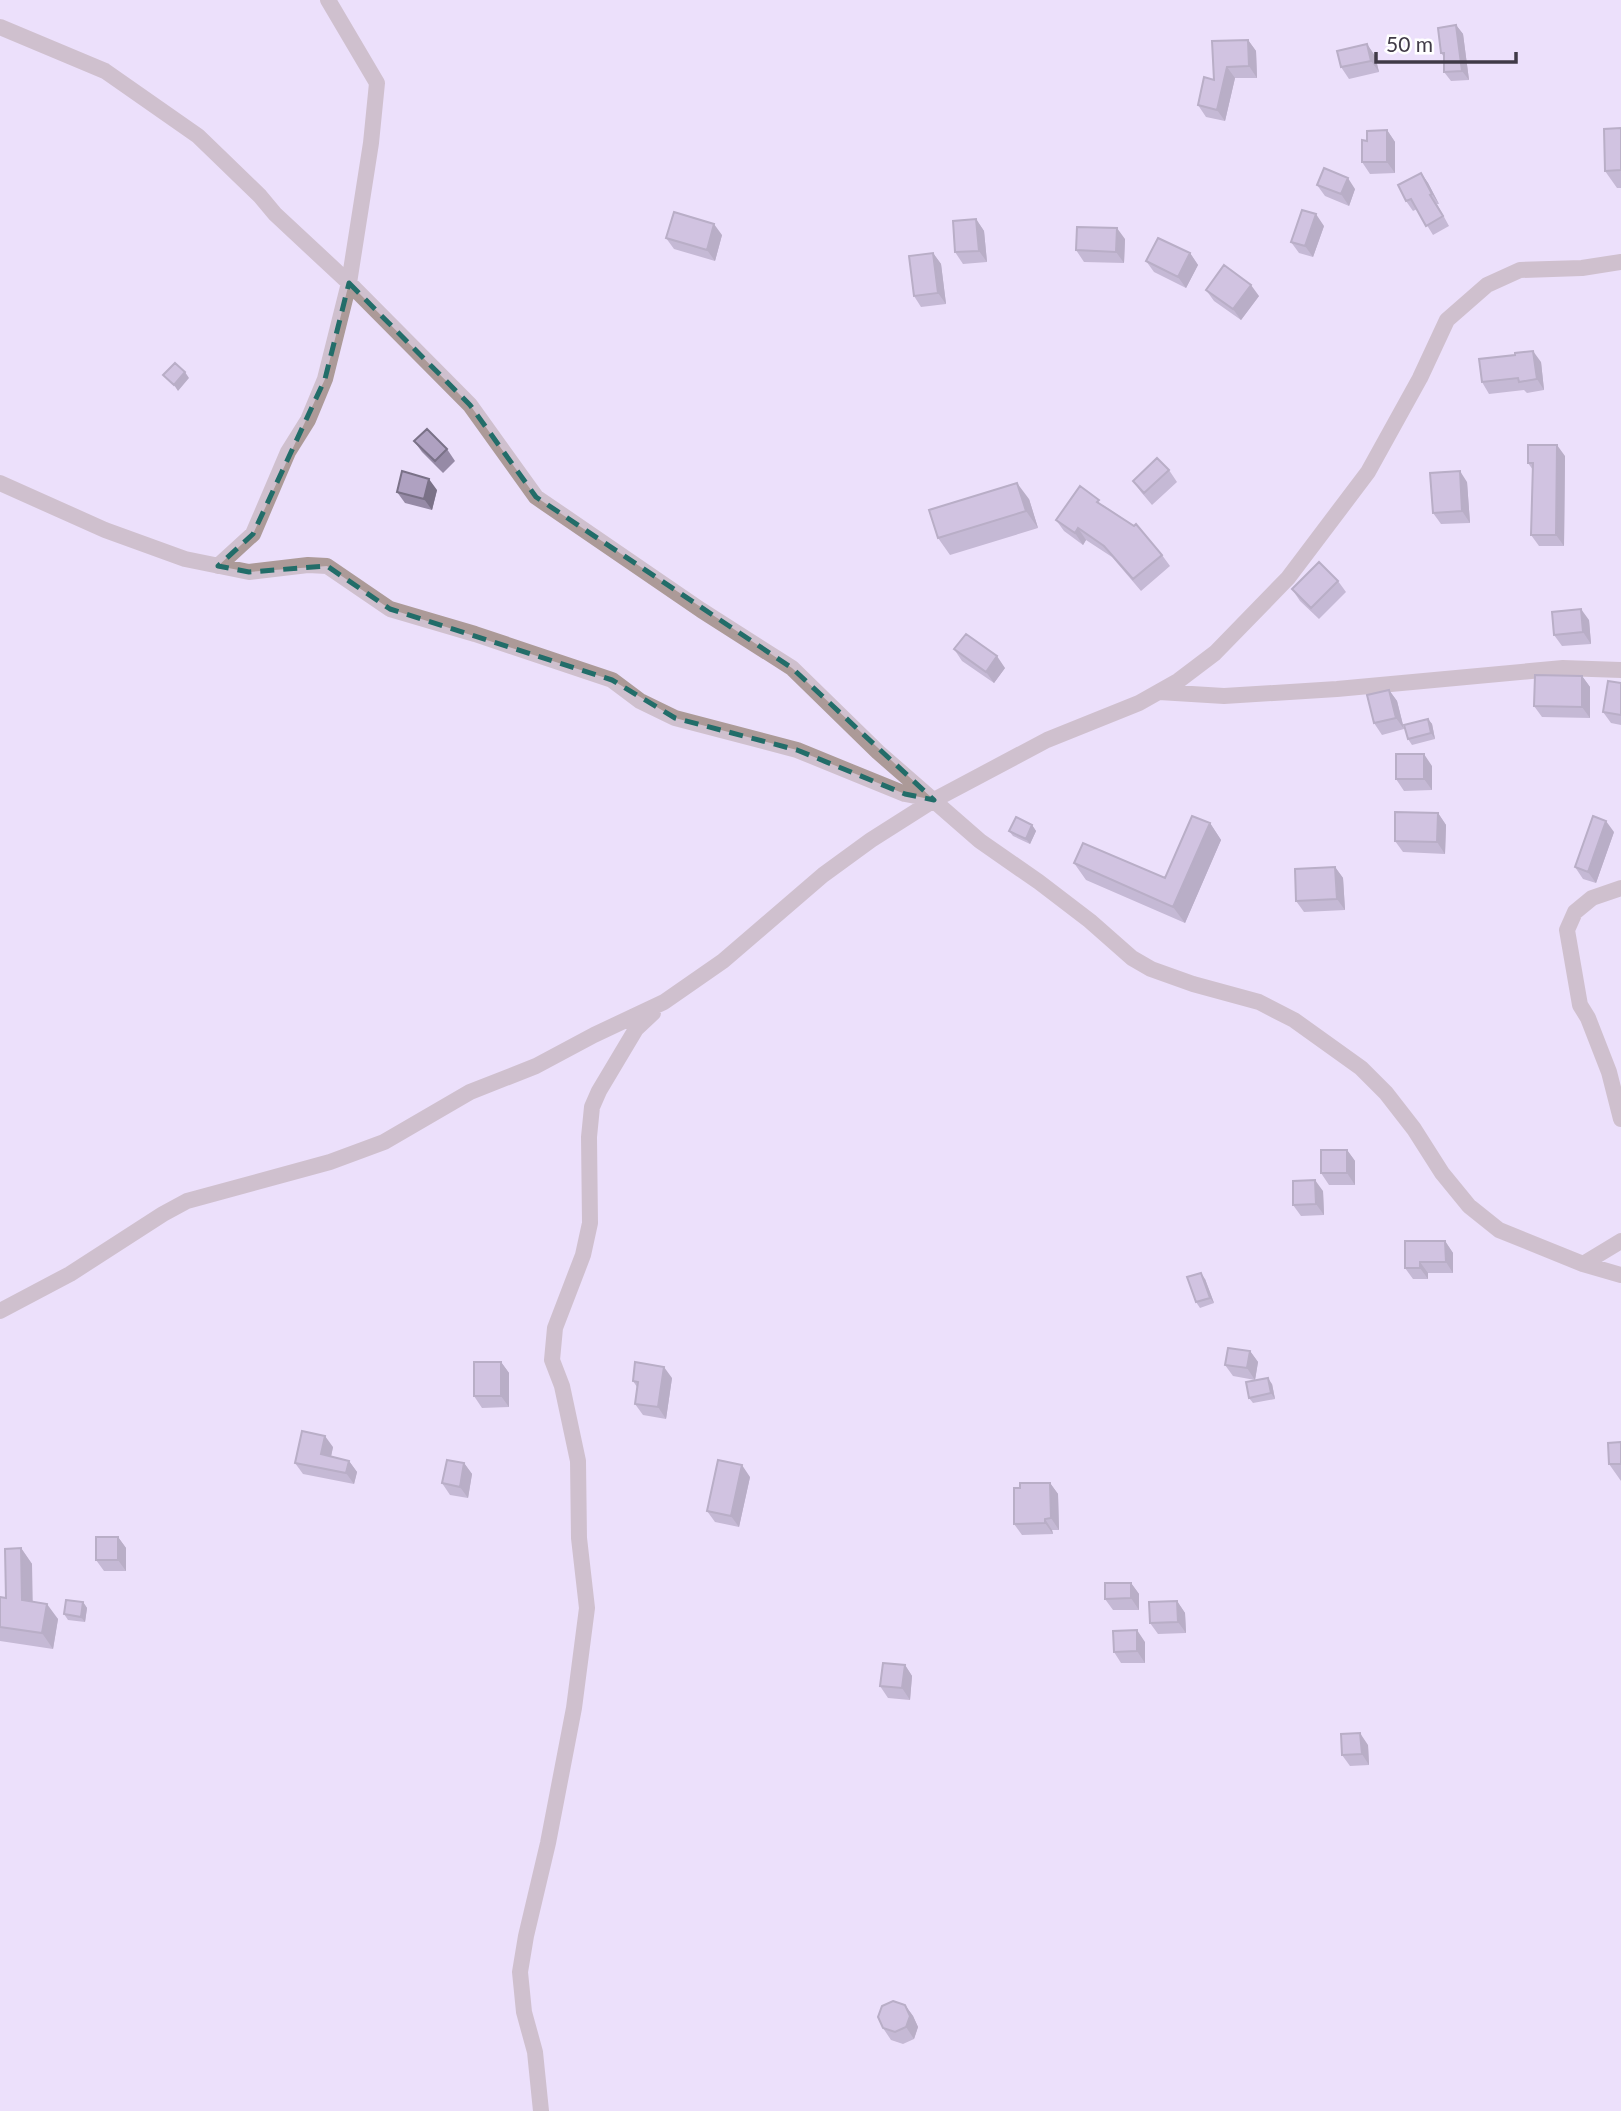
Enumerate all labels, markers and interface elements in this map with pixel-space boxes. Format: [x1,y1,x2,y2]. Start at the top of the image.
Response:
scale bar [1376,21,1516,65]
text: 50 m [1386,31,1433,56]

